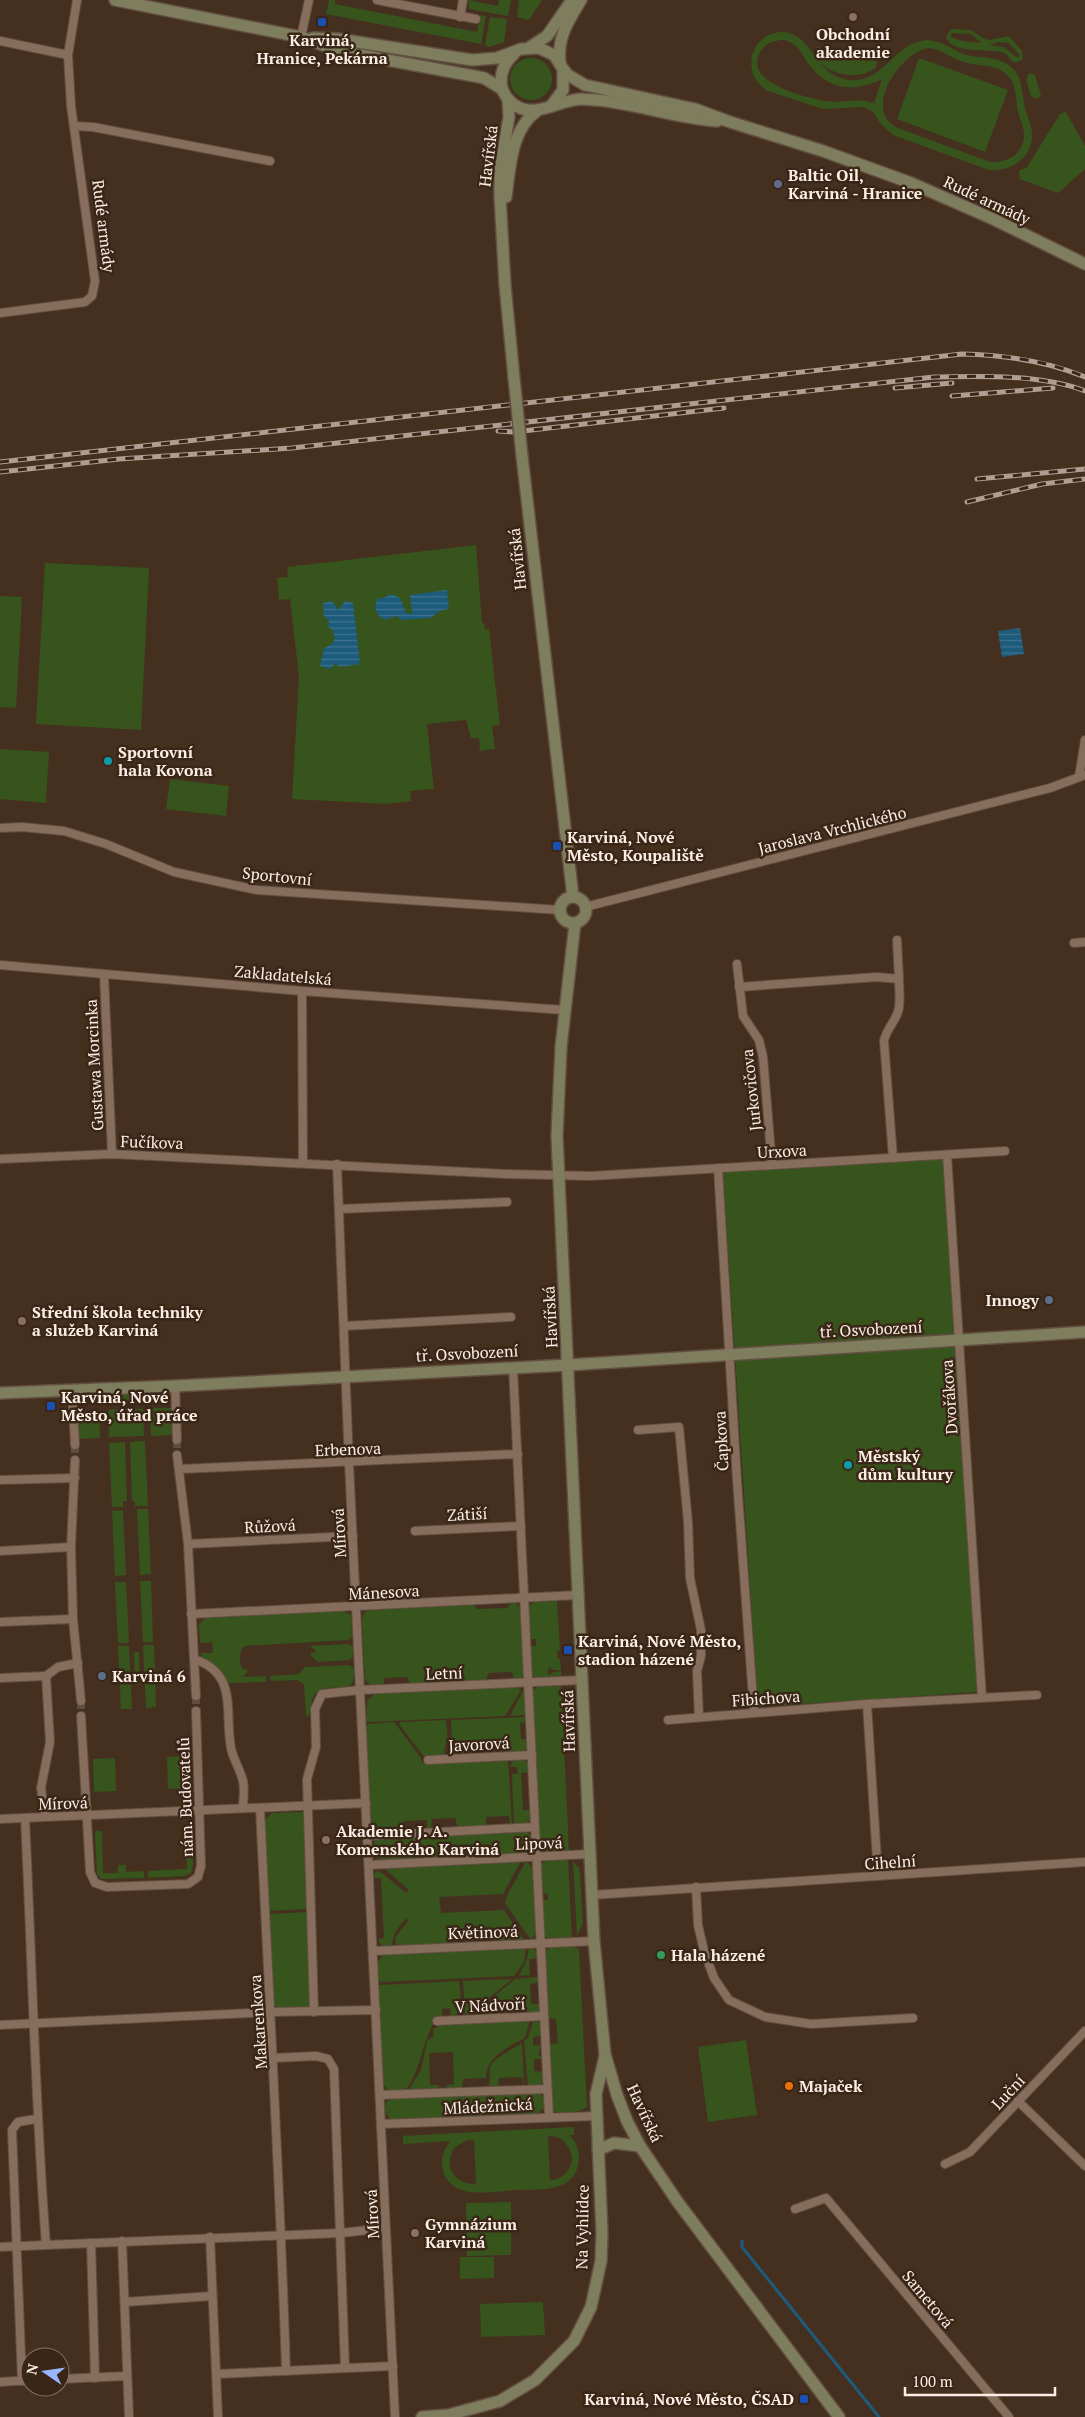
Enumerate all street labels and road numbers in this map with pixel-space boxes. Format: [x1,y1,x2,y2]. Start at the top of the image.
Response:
street label: Havířská [473,124,503,188]
street label: Rudé armády [940,170,1035,230]
street label: Rudé armády [87,178,121,275]
street label: Havířská [503,527,531,591]
street label: Jaroslava Vrchlického [756,801,909,859]
street label: Sportovní [241,861,313,891]
street label: Zakladatelská [233,960,333,990]
street label: Gustawa Morcinka [80,999,108,1131]
street label: Jurkovičova [736,1048,766,1132]
street label: Fučíkova [120,1130,184,1154]
street label: Urxova [757,1139,807,1163]
street label: Havířská [537,1285,563,1349]
street label: tř. Osvobození [819,1315,923,1343]
street label: tř. Osvobození [415,1339,519,1367]
street label: Dvořákova [935,1359,963,1435]
street label: Čapkova [708,1410,734,1472]
street label: Erbenova [314,1437,382,1461]
street label: Zátiší [446,1502,488,1526]
street label: Mírová [327,1508,351,1558]
street label: Růžová [244,1514,296,1538]
street label: Mánesova [348,1579,420,1605]
street label: Letní [425,1661,463,1685]
street label: Fibichova [731,1685,801,1711]
street label: Havířská [556,1690,580,1752]
street label: Javorová [448,1731,510,1757]
street label: nám. Budovatelů [172,1737,198,1857]
street label: Mírová [38,1791,88,1815]
street label: Lipová [515,1831,563,1855]
street label: Cihelní [863,1849,917,1875]
street label: Květinová [447,1920,519,1944]
street label: Makarenkova [244,1974,272,2070]
street label: V Nádvoří [454,1992,526,2018]
street label: Luční [986,2070,1030,2114]
street label: Havířská [622,2080,668,2146]
street label: Mládežnická [443,2093,533,2119]
street label: Na Vyhlídce [570,2184,594,2270]
street label: Mírová [360,2189,384,2239]
street label: Sametová [897,2265,959,2333]

